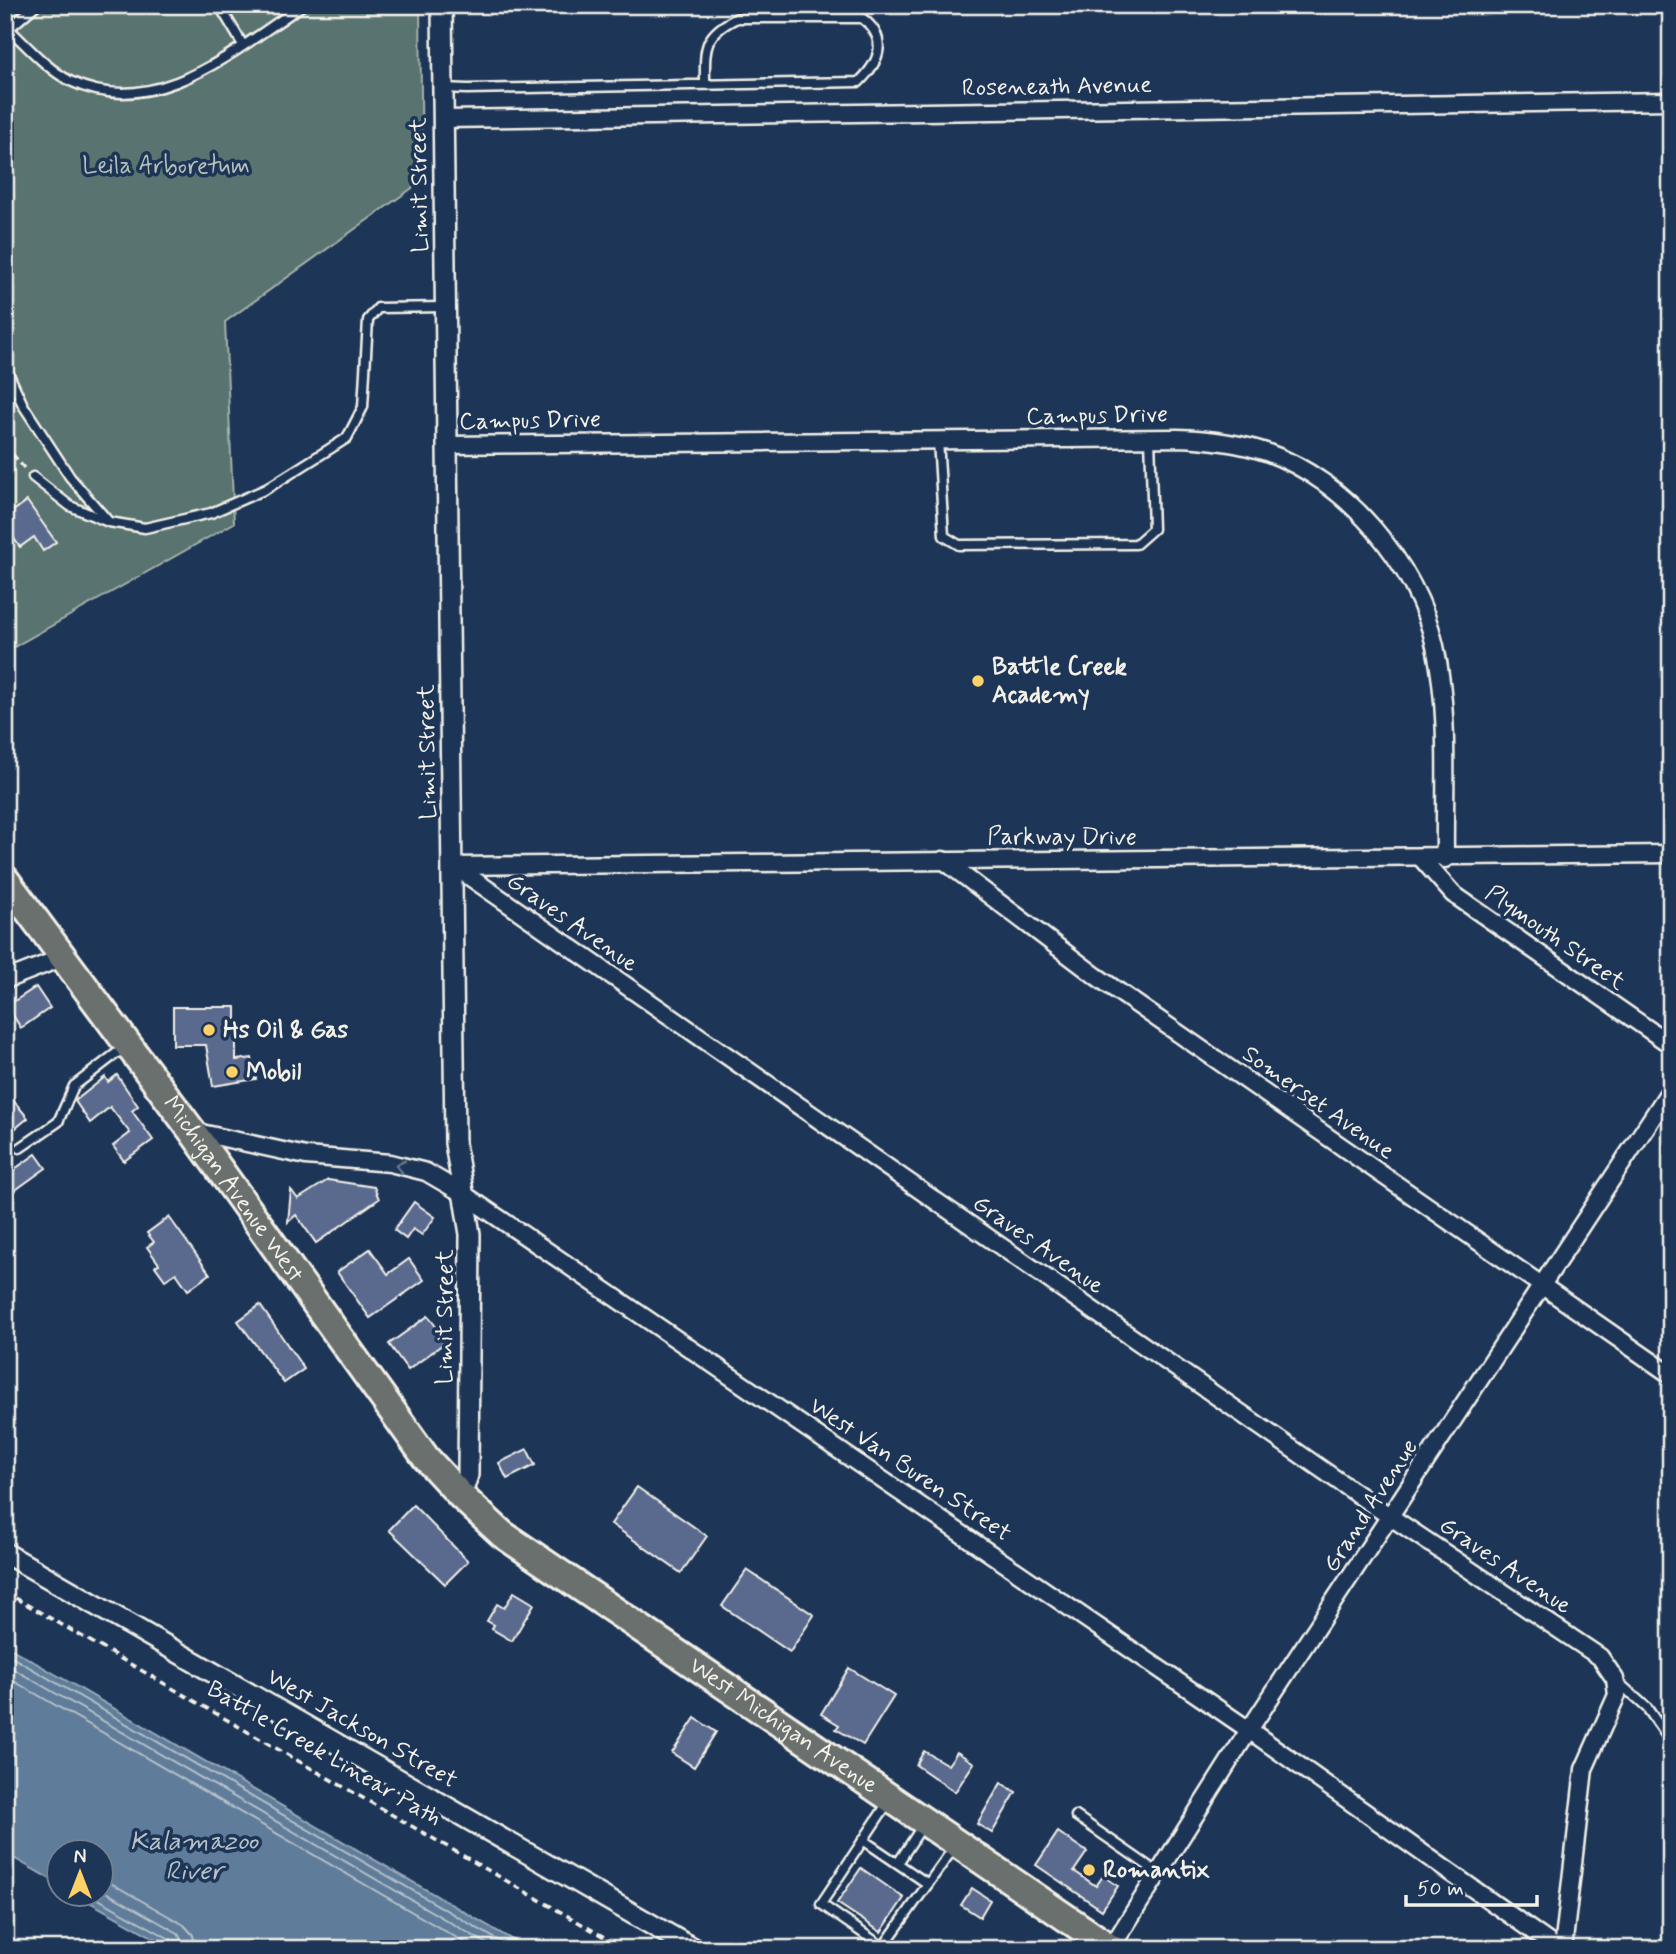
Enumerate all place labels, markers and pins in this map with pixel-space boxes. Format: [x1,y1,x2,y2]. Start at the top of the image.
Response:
place label: Battle Creek Academy [992,652,1127,711]
marker: Battle Creek Academy [970,673,986,689]
place label: Hs Oil & Gas [223,1015,349,1046]
marker: Hs Oil & Gas [201,1022,217,1038]
place label: Mobil [246,1057,302,1088]
marker: Mobil [224,1064,240,1080]
place label: Romantix [1103,1855,1210,1886]
marker: Romantix [1081,1862,1097,1878]

